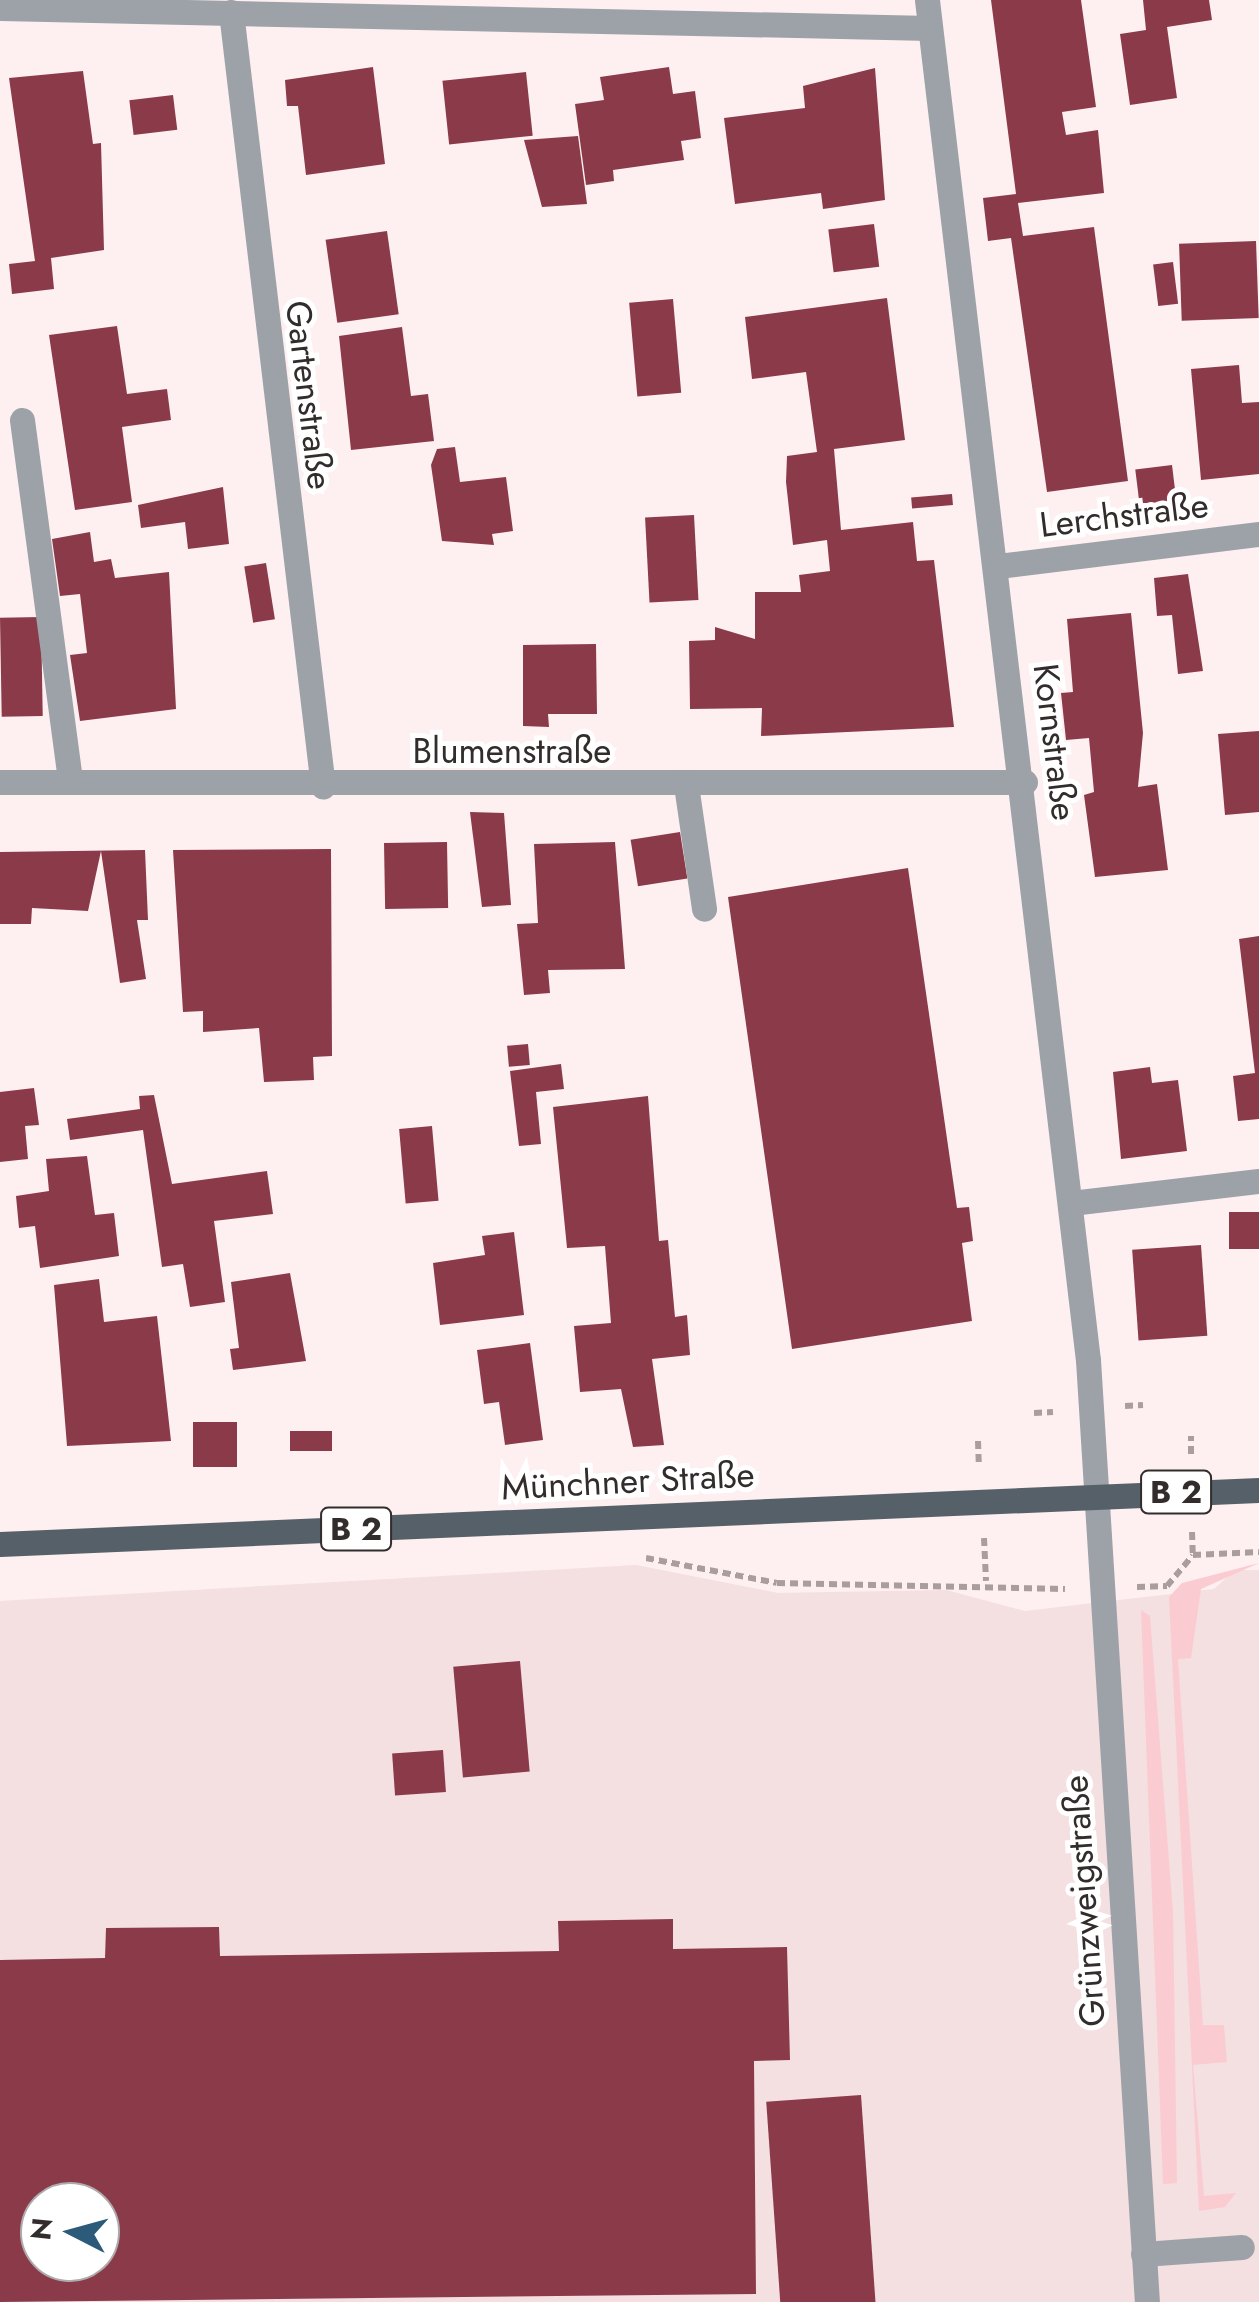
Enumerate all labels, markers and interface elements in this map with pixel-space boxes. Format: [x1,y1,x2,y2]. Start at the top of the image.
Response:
street label: Gartenstraße [277,298,341,492]
street label: Lerchstraße [1037,484,1211,546]
street label: Kornstraße [1025,661,1085,823]
street label: Blumenstraße [413,730,611,772]
street label: Münchner Straße [500,1453,756,1509]
road number: B 2 [1138,1465,1214,1519]
road number: B 2 [318,1502,394,1556]
street label: Grünzweigstraße [1054,1774,1114,2028]
north arrow [20,2182,120,2282]
text: N [20,2216,63,2242]

